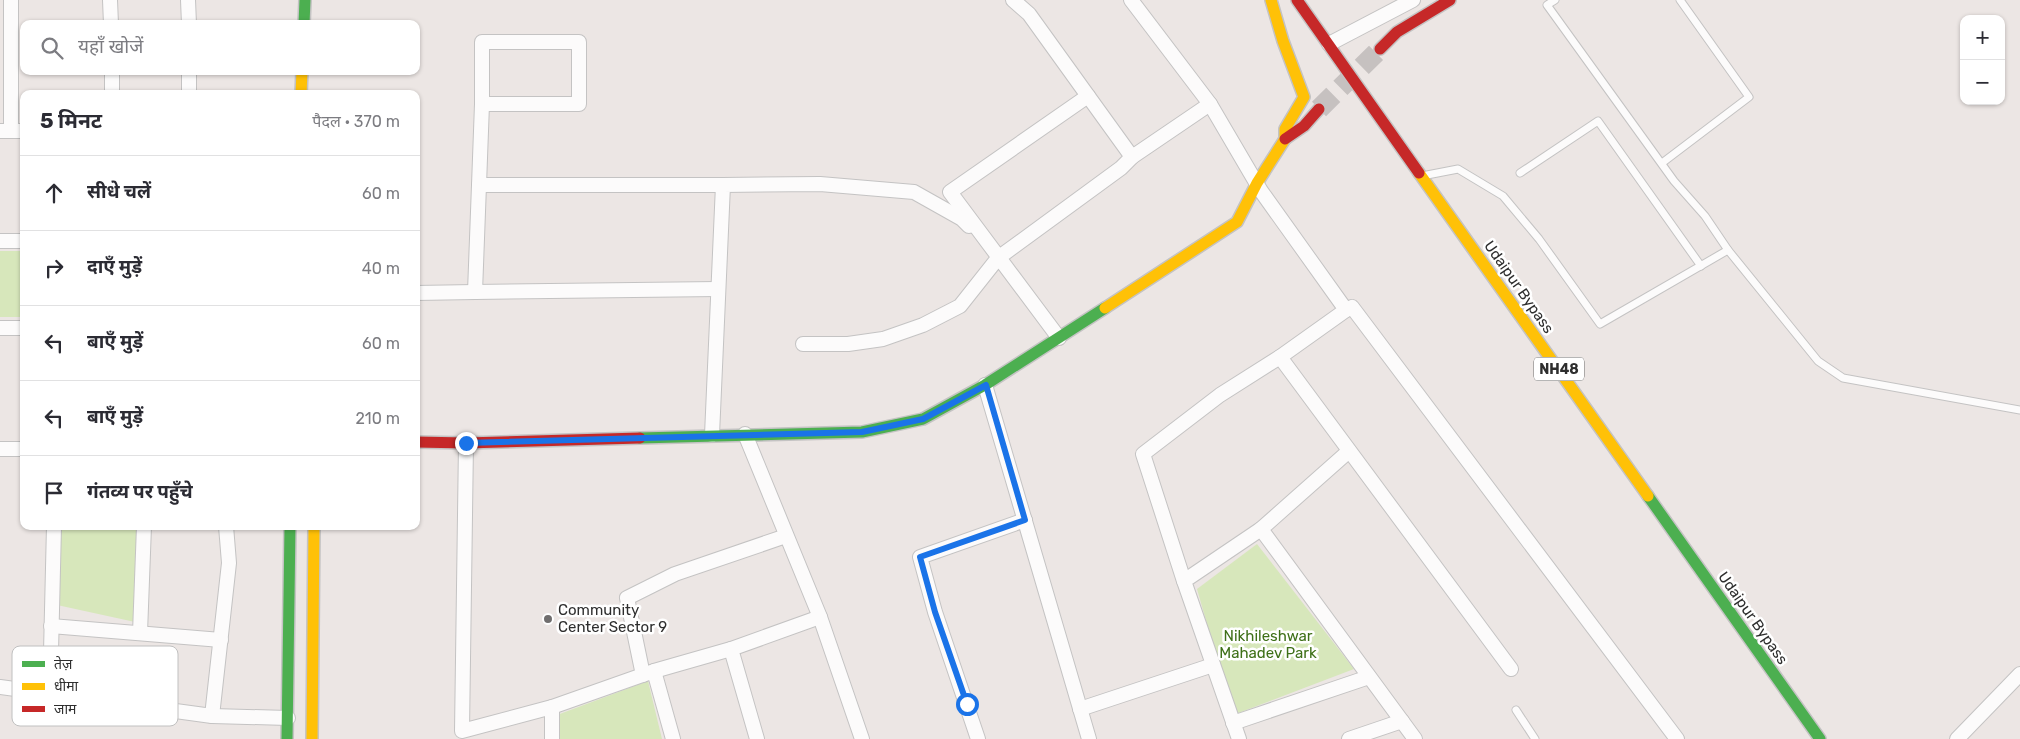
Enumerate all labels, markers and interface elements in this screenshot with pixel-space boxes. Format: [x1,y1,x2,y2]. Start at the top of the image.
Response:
map controls [1960,15,2005,105]
button: + [1960,15,2005,60]
search box [20,20,420,75]
icon: search [38,34,66,62]
text: यहाँ खोजें [78,35,143,58]
button: − [1960,60,2005,105]
text: 5 मिनट [40,108,102,133]
text: पैदल · 370 m [312,112,400,131]
icon: ahead [40,179,68,207]
text: सीधे चलें [87,180,151,203]
text: 60 m [362,184,400,203]
street label: Udaipur Bypass [1480,237,1558,337]
icon: right [40,254,68,282]
text: दाएँ मुड़ें [87,255,142,278]
text: 40 m [362,259,400,278]
icon: left [40,329,68,357]
text: बाएँ मुड़ें [87,330,143,353]
text: 60 m [362,334,400,353]
road number: NH48 [1534,358,1584,380]
icon: left [40,404,68,432]
text: बाएँ मुड़ें [87,405,143,428]
text: 210 m [355,409,400,428]
route end [455,432,478,455]
icon: arrive [40,479,68,507]
text: गंतव्य पर पहुँचे [87,480,193,503]
street label: Udaipur Bypass [1714,568,1792,668]
place label: Community Center Sector 9 [558,601,667,636]
marker: Community Center Sector 9 [542,613,554,625]
park label: Nikhileshwar Mahadev Park [1219,627,1317,662]
legend [12,646,178,726]
text: तेज़ [54,655,73,673]
text: धीमा [54,678,79,695]
route start [956,693,979,716]
text: जाम [54,701,77,718]

